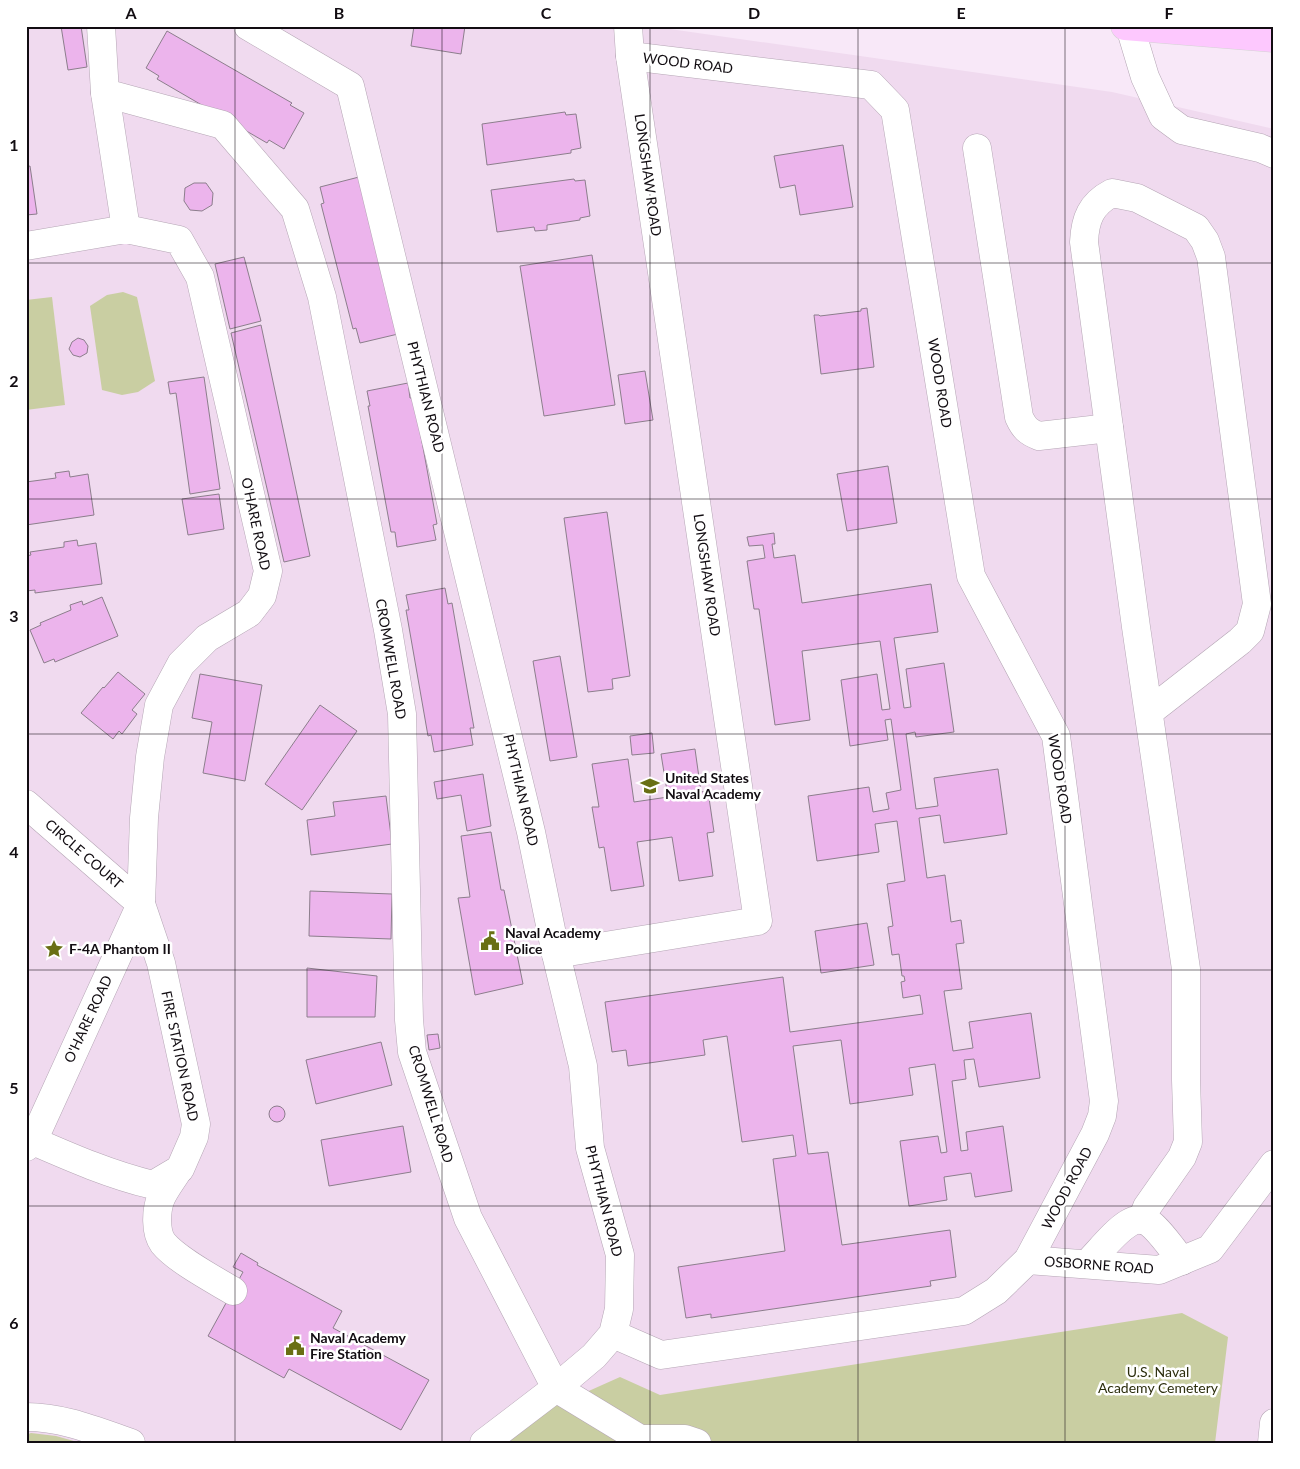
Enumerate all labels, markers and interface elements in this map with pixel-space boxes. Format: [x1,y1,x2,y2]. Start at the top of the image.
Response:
text: A [124,3,137,22]
text: B [334,3,344,22]
text: C [541,3,552,22]
text: D [748,3,760,22]
text: E [956,3,966,22]
text: F [1164,3,1174,22]
street label: WOOD ROAD [642,49,734,76]
street label: LONGSHAW ROAD [631,113,666,237]
text: 1 [9,135,19,154]
street label: WOOD ROAD [925,337,956,429]
street label: PHYTHIAN ROAD [404,339,449,454]
text: 2 [9,371,19,390]
street label: O'HARE ROAD [238,476,275,572]
street label: LONGSHAW ROAD [690,513,725,637]
street label: CROMWELL ROAD [373,597,410,721]
text: 3 [9,606,19,625]
street label: PHYTHIAN ROAD [500,732,543,847]
street label: WOOD ROAD [1045,733,1076,825]
place label: United States Naval Academy [665,769,762,802]
school or university icon: United States Naval Academy [639,775,661,797]
street label: CIRCLE COURT [42,815,127,893]
text: 4 [9,842,19,861]
place label: Naval Academy Police [505,924,602,957]
public building icon: Naval Academy Police [479,930,501,952]
place icon: F-4A Phantom II [43,938,65,960]
place label: F-4A Phantom II [69,940,171,957]
street label: O'HARE ROAD [60,972,115,1065]
street label: FIRE STATION ROAD [158,989,203,1123]
street label: CROMWELL ROAD [406,1043,457,1165]
text: 5 [9,1078,19,1097]
street label: PHYTHIAN ROAD [582,1143,627,1258]
street label: WOOD ROAD [1038,1144,1095,1232]
street label: OSBORNE ROAD [1044,1252,1154,1277]
text: 6 [9,1313,19,1332]
place label: Naval Academy Fire Station [310,1329,407,1362]
public building icon: Naval Academy Fire Station [284,1335,306,1357]
park label: U.S. Naval Academy Cemetery [1098,1363,1219,1396]

